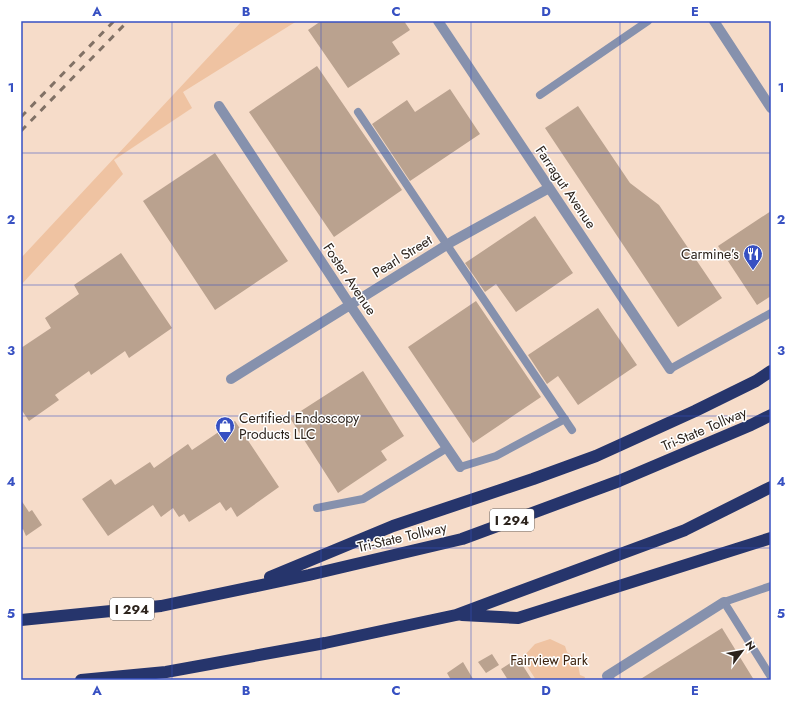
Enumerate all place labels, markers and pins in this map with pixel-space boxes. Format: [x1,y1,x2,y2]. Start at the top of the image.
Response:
restaurant icon: Carmine’s [742,243,764,271]
place label: Carmine’s [681,244,739,264]
place label: Certified Endoscopy Products LLC [239,408,360,444]
shop icon: Certified Endoscopy Products LLC [214,415,236,443]

